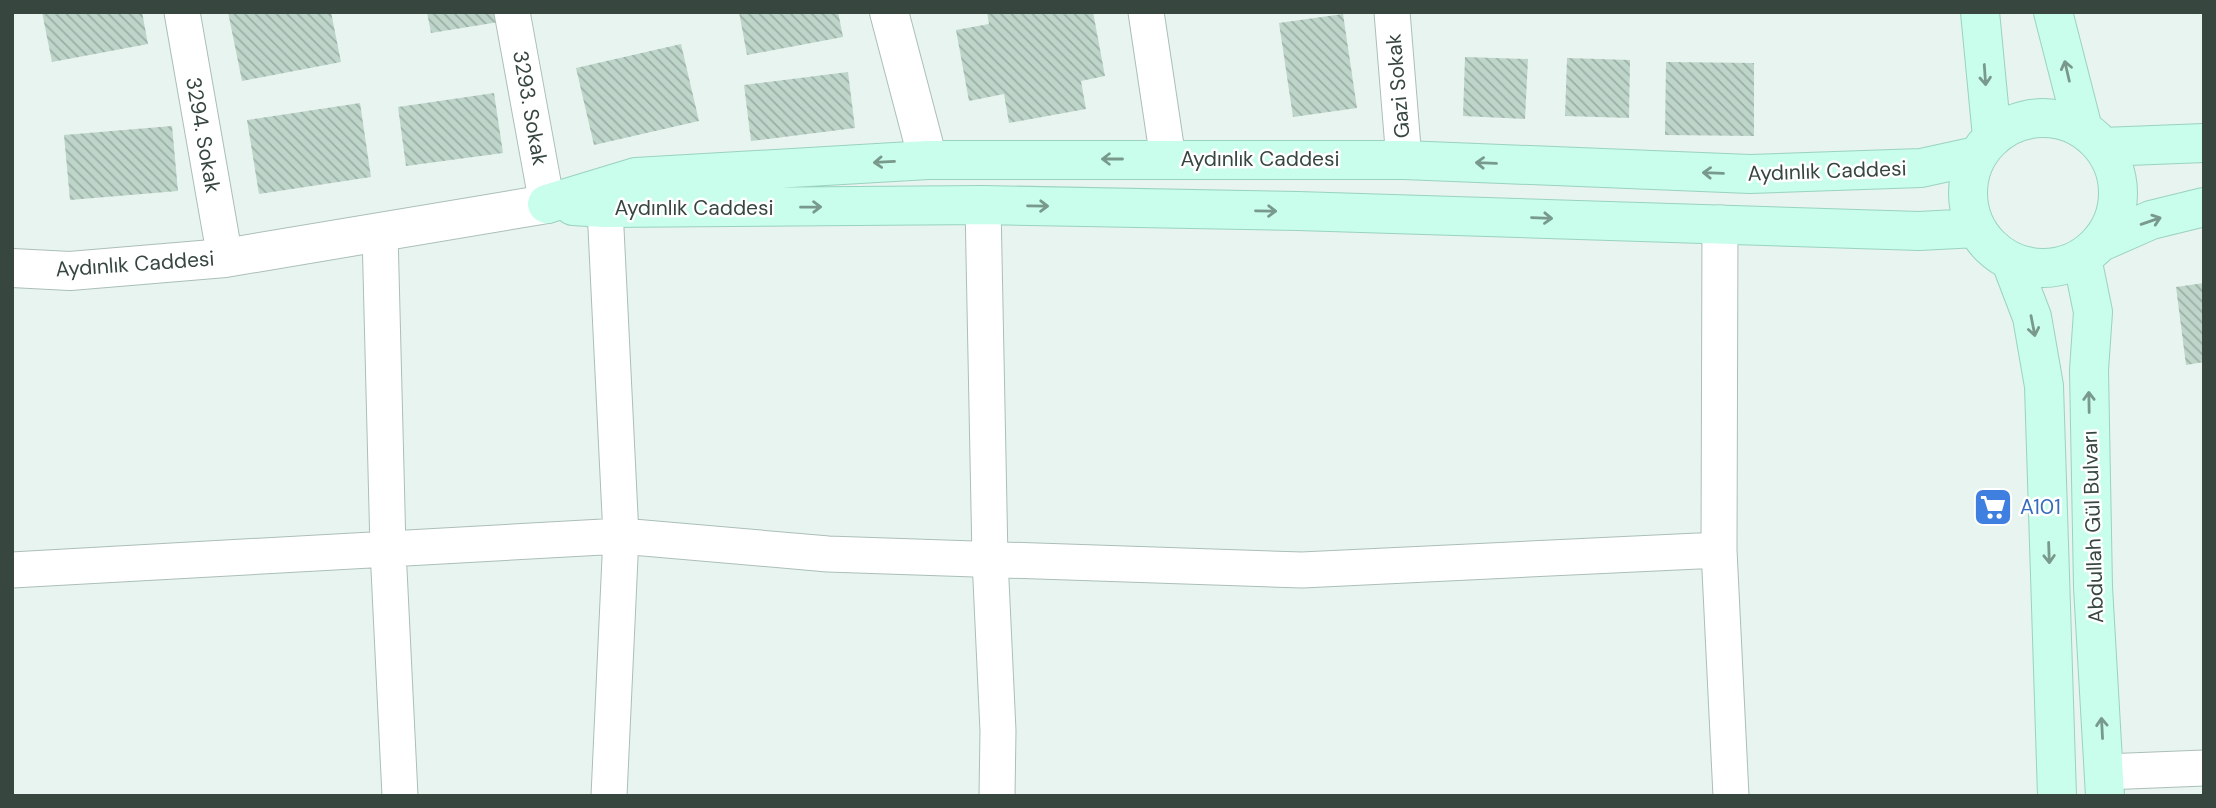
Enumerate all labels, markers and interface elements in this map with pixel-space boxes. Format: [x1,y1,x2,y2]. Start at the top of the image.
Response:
street label: Gazi Sokak [1379,32,1417,139]
street label: 3293. Sokak [506,48,554,168]
one-way arrow [2060,60,2073,83]
one-way arrow [1979,63,1992,85]
street label: 3294. Sokak [179,75,227,196]
street label: Aydınlık Caddesi [1180,145,1340,173]
one-way arrow [1100,152,1123,166]
street label: Aydınlık Caddesi [1747,154,1907,188]
one-way arrow [873,156,896,169]
one-way arrow [1475,157,1498,170]
one-way arrow [1702,166,1725,179]
street label: Aydınlık Caddesi [614,194,774,222]
one-way arrow [1027,199,1050,213]
one-way arrow [799,200,822,213]
one-way arrow [1254,204,1277,217]
one-way arrow [1531,212,1554,225]
one-way arrow [2140,214,2162,226]
street label: Aydınlık Caddesi [55,244,215,284]
one-way arrow [2027,314,2041,337]
one-way arrow [2083,391,2096,414]
street label: Abdullah Gül Bulvarı [2076,430,2110,624]
supermarket icon: A101 [1972,486,2014,528]
place label: A101 [2020,493,2061,521]
one-way arrow [2042,541,2056,564]
one-way arrow [2095,716,2108,739]

